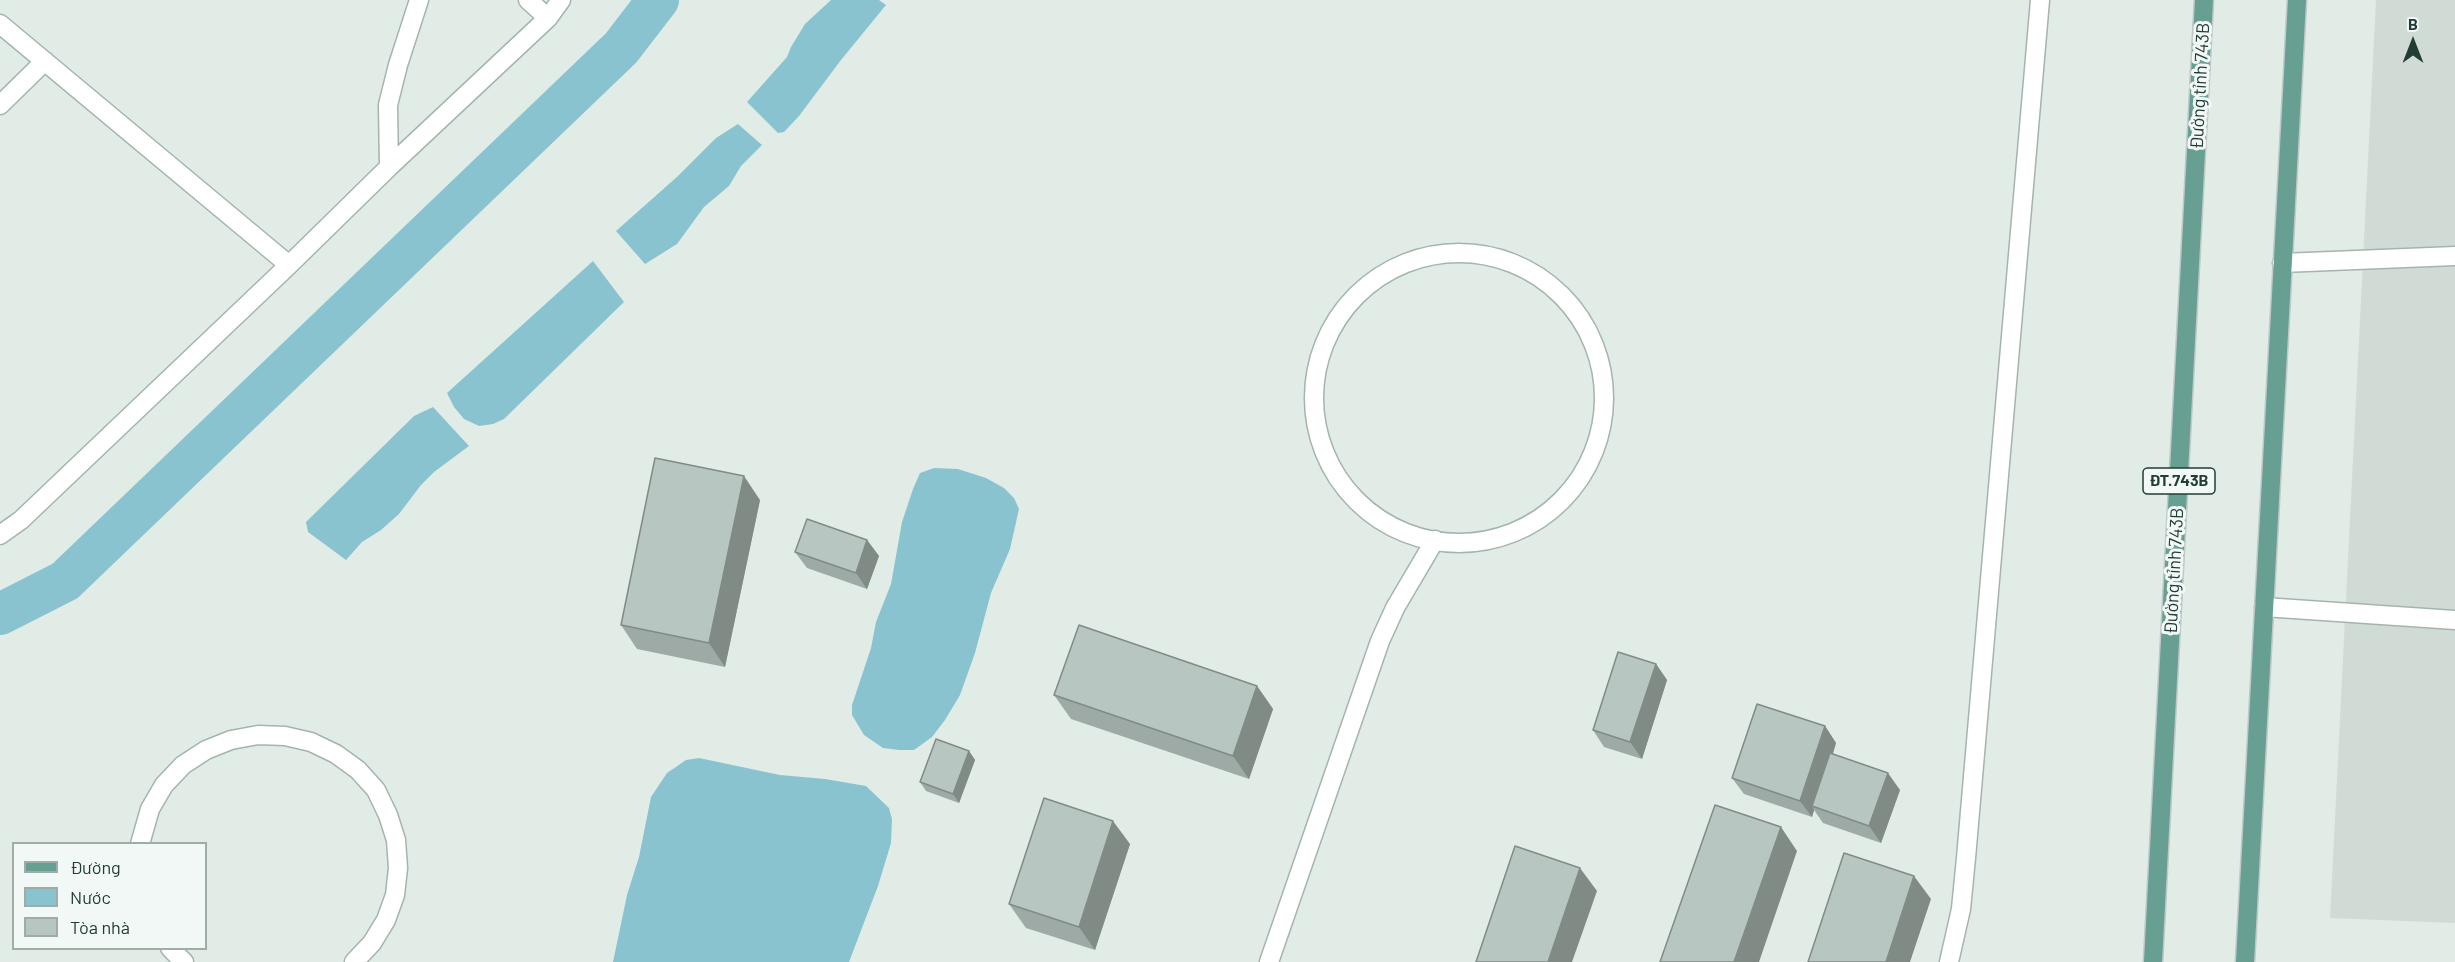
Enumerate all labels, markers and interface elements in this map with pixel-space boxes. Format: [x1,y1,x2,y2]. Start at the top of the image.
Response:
north arrow [2383,12,2443,72]
text: B [2408,14,2418,33]
street label: Đường tỉnh 743B [2186,22,2214,150]
road number: ĐT.743B [2143,468,2215,494]
street label: Đường tỉnh 743B [2160,507,2188,635]
legend [12,842,207,950]
text: Đường [70,856,121,878]
text: Nước [70,886,111,908]
text: Tòa nhà [70,916,130,938]

